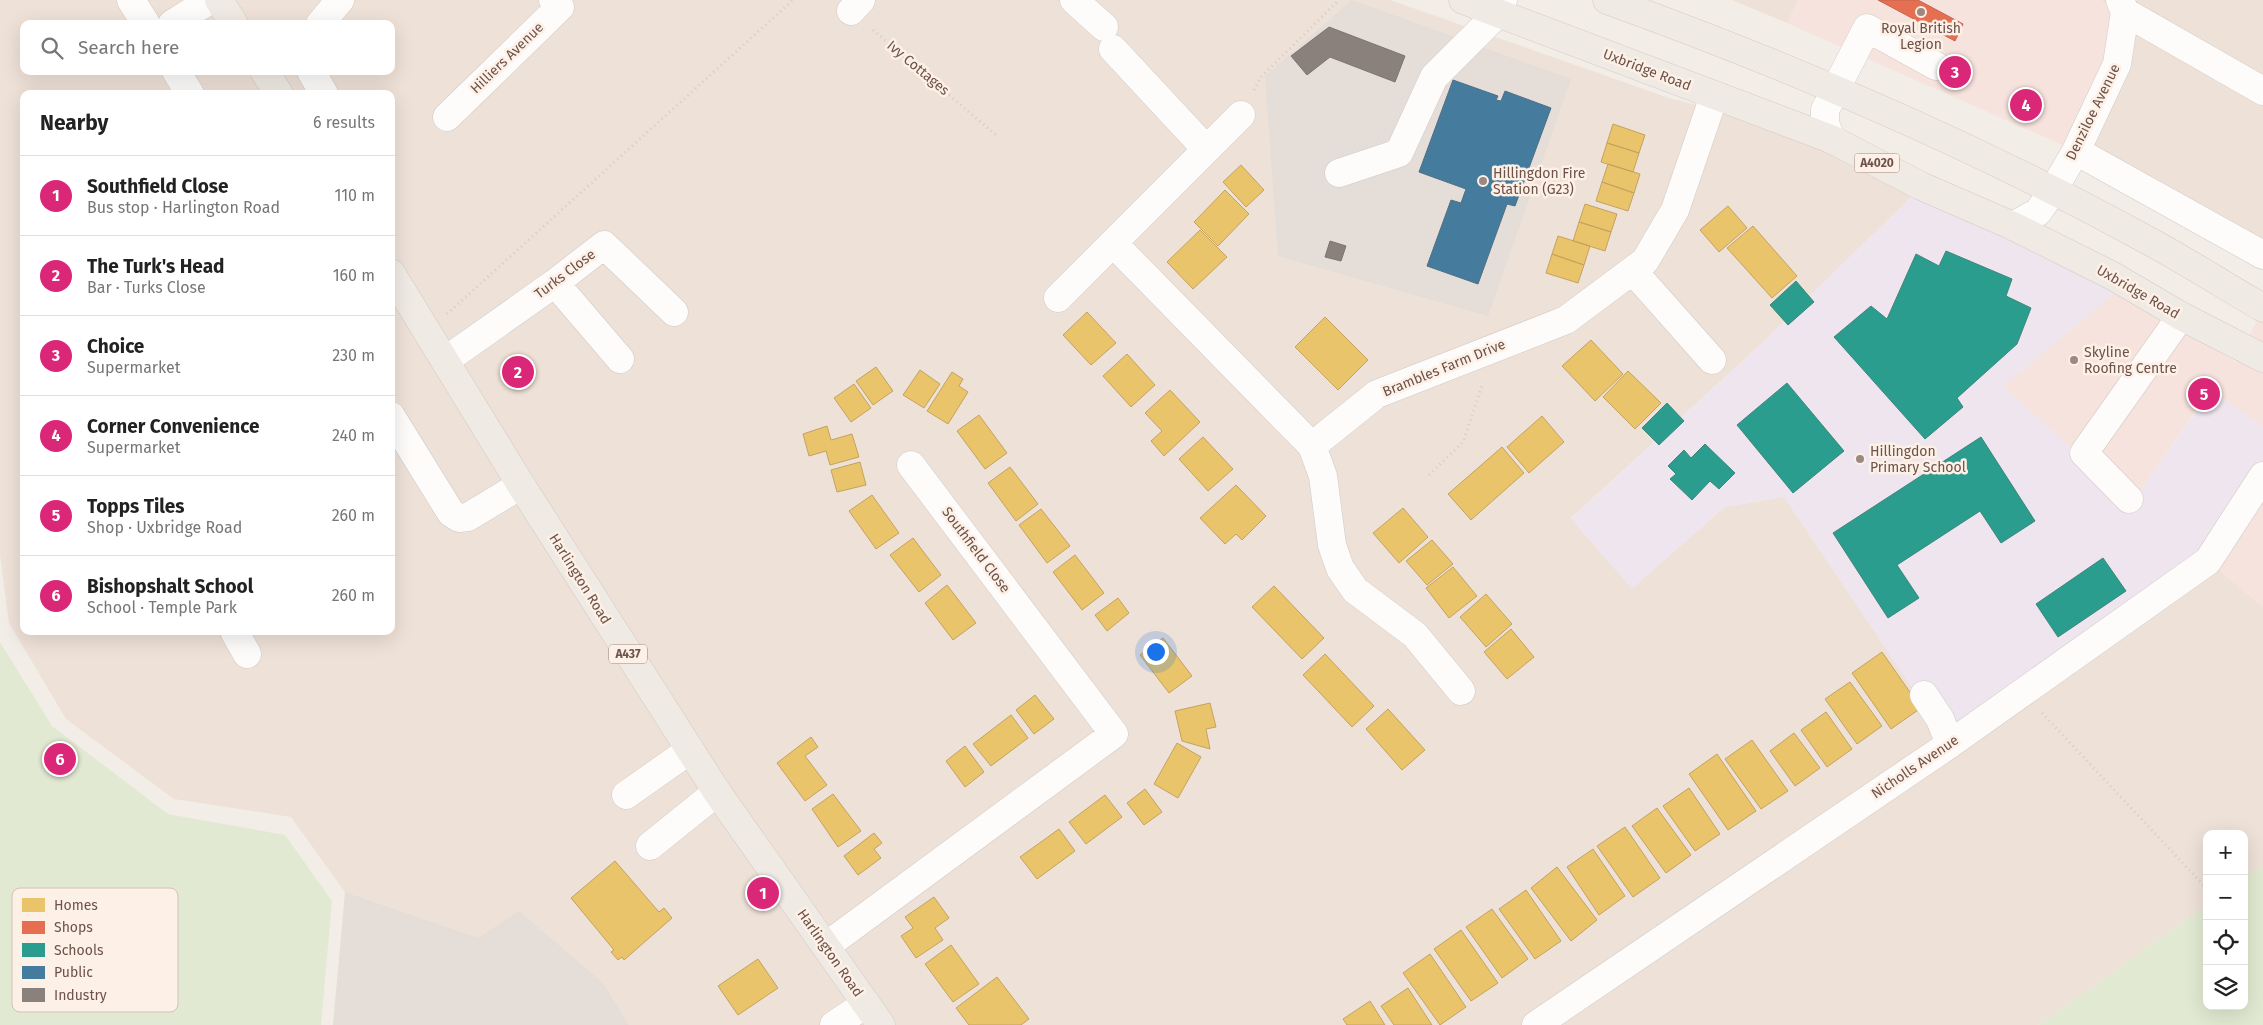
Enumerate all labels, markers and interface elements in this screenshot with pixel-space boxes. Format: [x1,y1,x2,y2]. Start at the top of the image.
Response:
marker: Royal British Legion [1915,6,1927,18]
street label: Hilliers Avenue [467,19,547,97]
search box [20,20,395,75]
place label: Royal British Legion [1881,20,1961,53]
icon: search [38,34,66,62]
text: Search here [78,36,179,59]
street label: Ivy Cottages [883,37,953,99]
street label: Uxbridge Road [1601,45,1693,95]
pin: 3 [1939,53,1971,91]
street label: Denziloe Avenue [2062,61,2124,163]
pin: 4 [2010,86,2042,124]
text: Nearby [40,110,108,136]
text: 6 results [313,113,375,132]
road number: A4020 [1854,154,1900,172]
place label: Hillingdon Fire Station (G23) [1493,165,1585,198]
text: Southfield Close [87,175,229,198]
marker: Hillingdon Fire Station (G23) [1477,175,1489,187]
text: 1 [52,186,60,205]
text: 110 m [334,186,375,205]
text: Bus stop · Harlington Road [87,198,280,217]
street label: Turks Close [531,246,599,302]
text: The Turk's Head [87,255,224,278]
street label: Uxbridge Road [2094,261,2182,323]
text: 2 [52,266,60,285]
text: 160 m [333,266,375,285]
text: Bar · Turks Close [87,278,206,297]
text: Choice [87,335,144,358]
street label: Brambles Farm Drive [1380,336,1508,400]
place label: Skyline Roofing Centre [2084,344,2177,377]
text: 3 [52,346,60,365]
text: 230 m [332,346,375,365]
pin: 2 [502,353,534,391]
marker: Skyline Roofing Centre [2068,354,2080,366]
text: Supermarket [87,358,181,377]
pin: 5 [2188,375,2220,413]
text: Corner Convenience [87,415,259,438]
text: 4 [51,426,61,445]
text: 240 m [332,426,375,445]
text: Supermarket [87,438,181,457]
place label: Hillingdon Primary School [1870,443,1966,476]
marker: Hillingdon Primary School [1854,453,1866,465]
text: Topps Tiles [87,495,185,518]
street label: Southfield Close [938,504,1014,596]
text: 5 [52,506,60,525]
text: 260 m [332,506,375,525]
text: Shop · Uxbridge Road [87,518,242,537]
street label: Harlington Road [545,531,615,627]
text: Bishopshalt School [87,575,253,598]
text: 6 [51,586,61,605]
text: 260 m [332,586,375,605]
text: School · Temple Park [87,598,237,617]
your location [1143,639,1169,665]
road number: A437 [609,644,647,664]
street label: Nicholls Avenue [1868,732,1962,802]
pin: 6 [44,740,76,778]
map controls [2203,830,2248,1010]
button: + [2203,830,2248,875]
pin: 1 [747,874,779,912]
button: − [2203,875,2248,920]
legend [12,888,178,1012]
text: Homes [54,897,98,914]
street label: Harlington Road [793,906,867,1000]
text: Shops [54,919,93,936]
button: locate [2203,920,2248,965]
text: Schools [54,942,104,959]
text: Public [54,964,93,981]
button: layers [2203,965,2248,1010]
text: Industry [54,987,107,1004]

